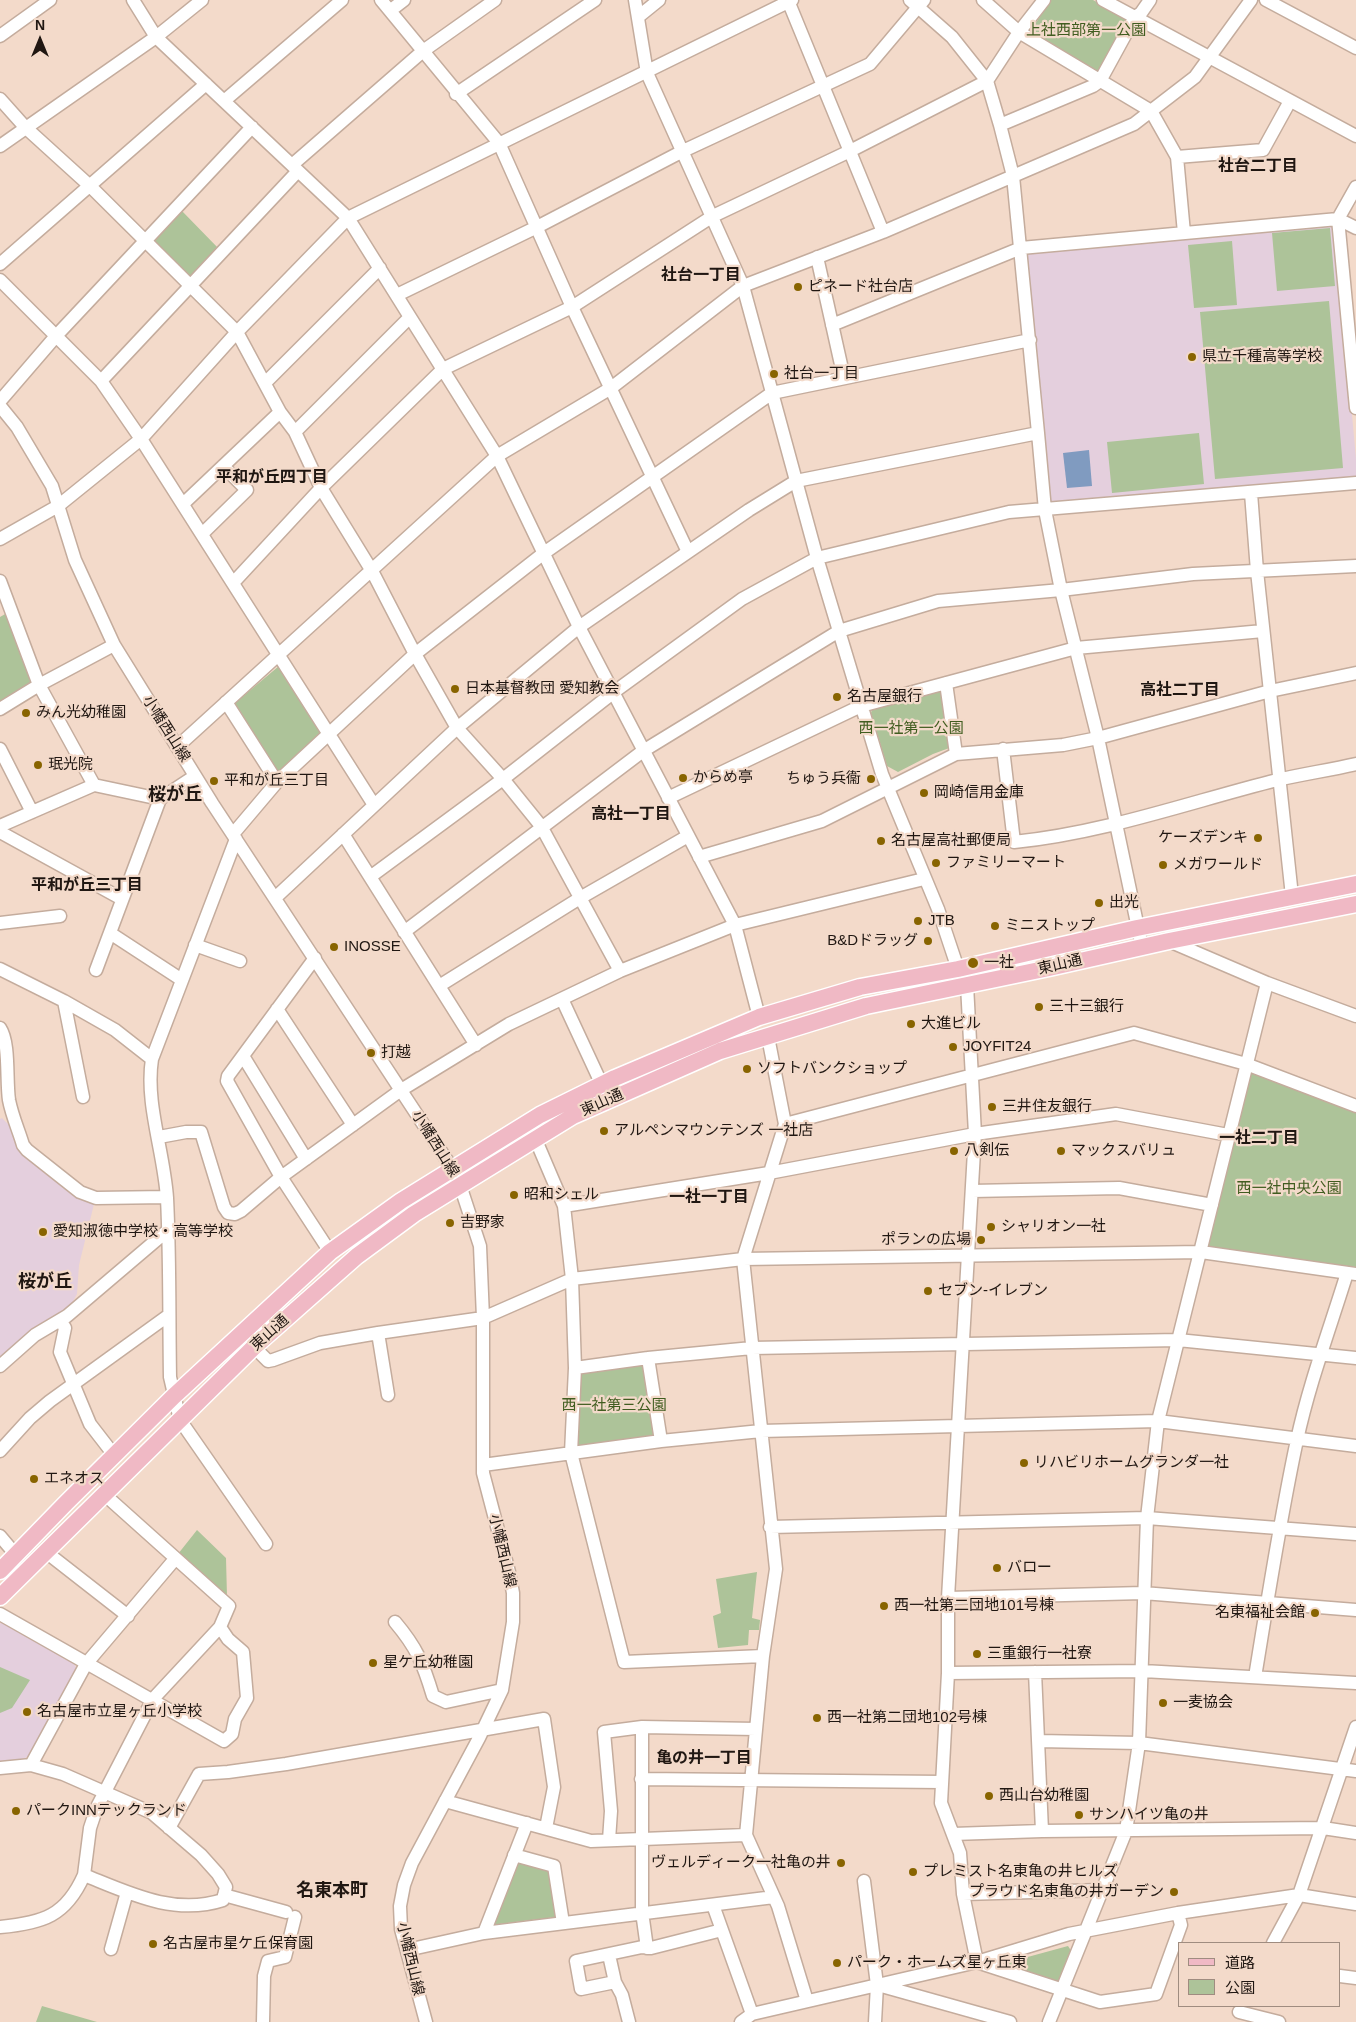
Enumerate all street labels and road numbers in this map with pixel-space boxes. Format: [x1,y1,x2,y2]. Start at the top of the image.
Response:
street label: 小幡西山線 [138,692,194,766]
street label: 東山通 [1036,951,1084,979]
street label: 東山通 [578,1086,626,1120]
street label: 小幡西山線 [407,1107,463,1181]
street label: 東山通 [247,1311,293,1355]
street label: 小幡西山線 [485,1512,519,1590]
street label: 小幡西山線 [393,1920,427,1998]

